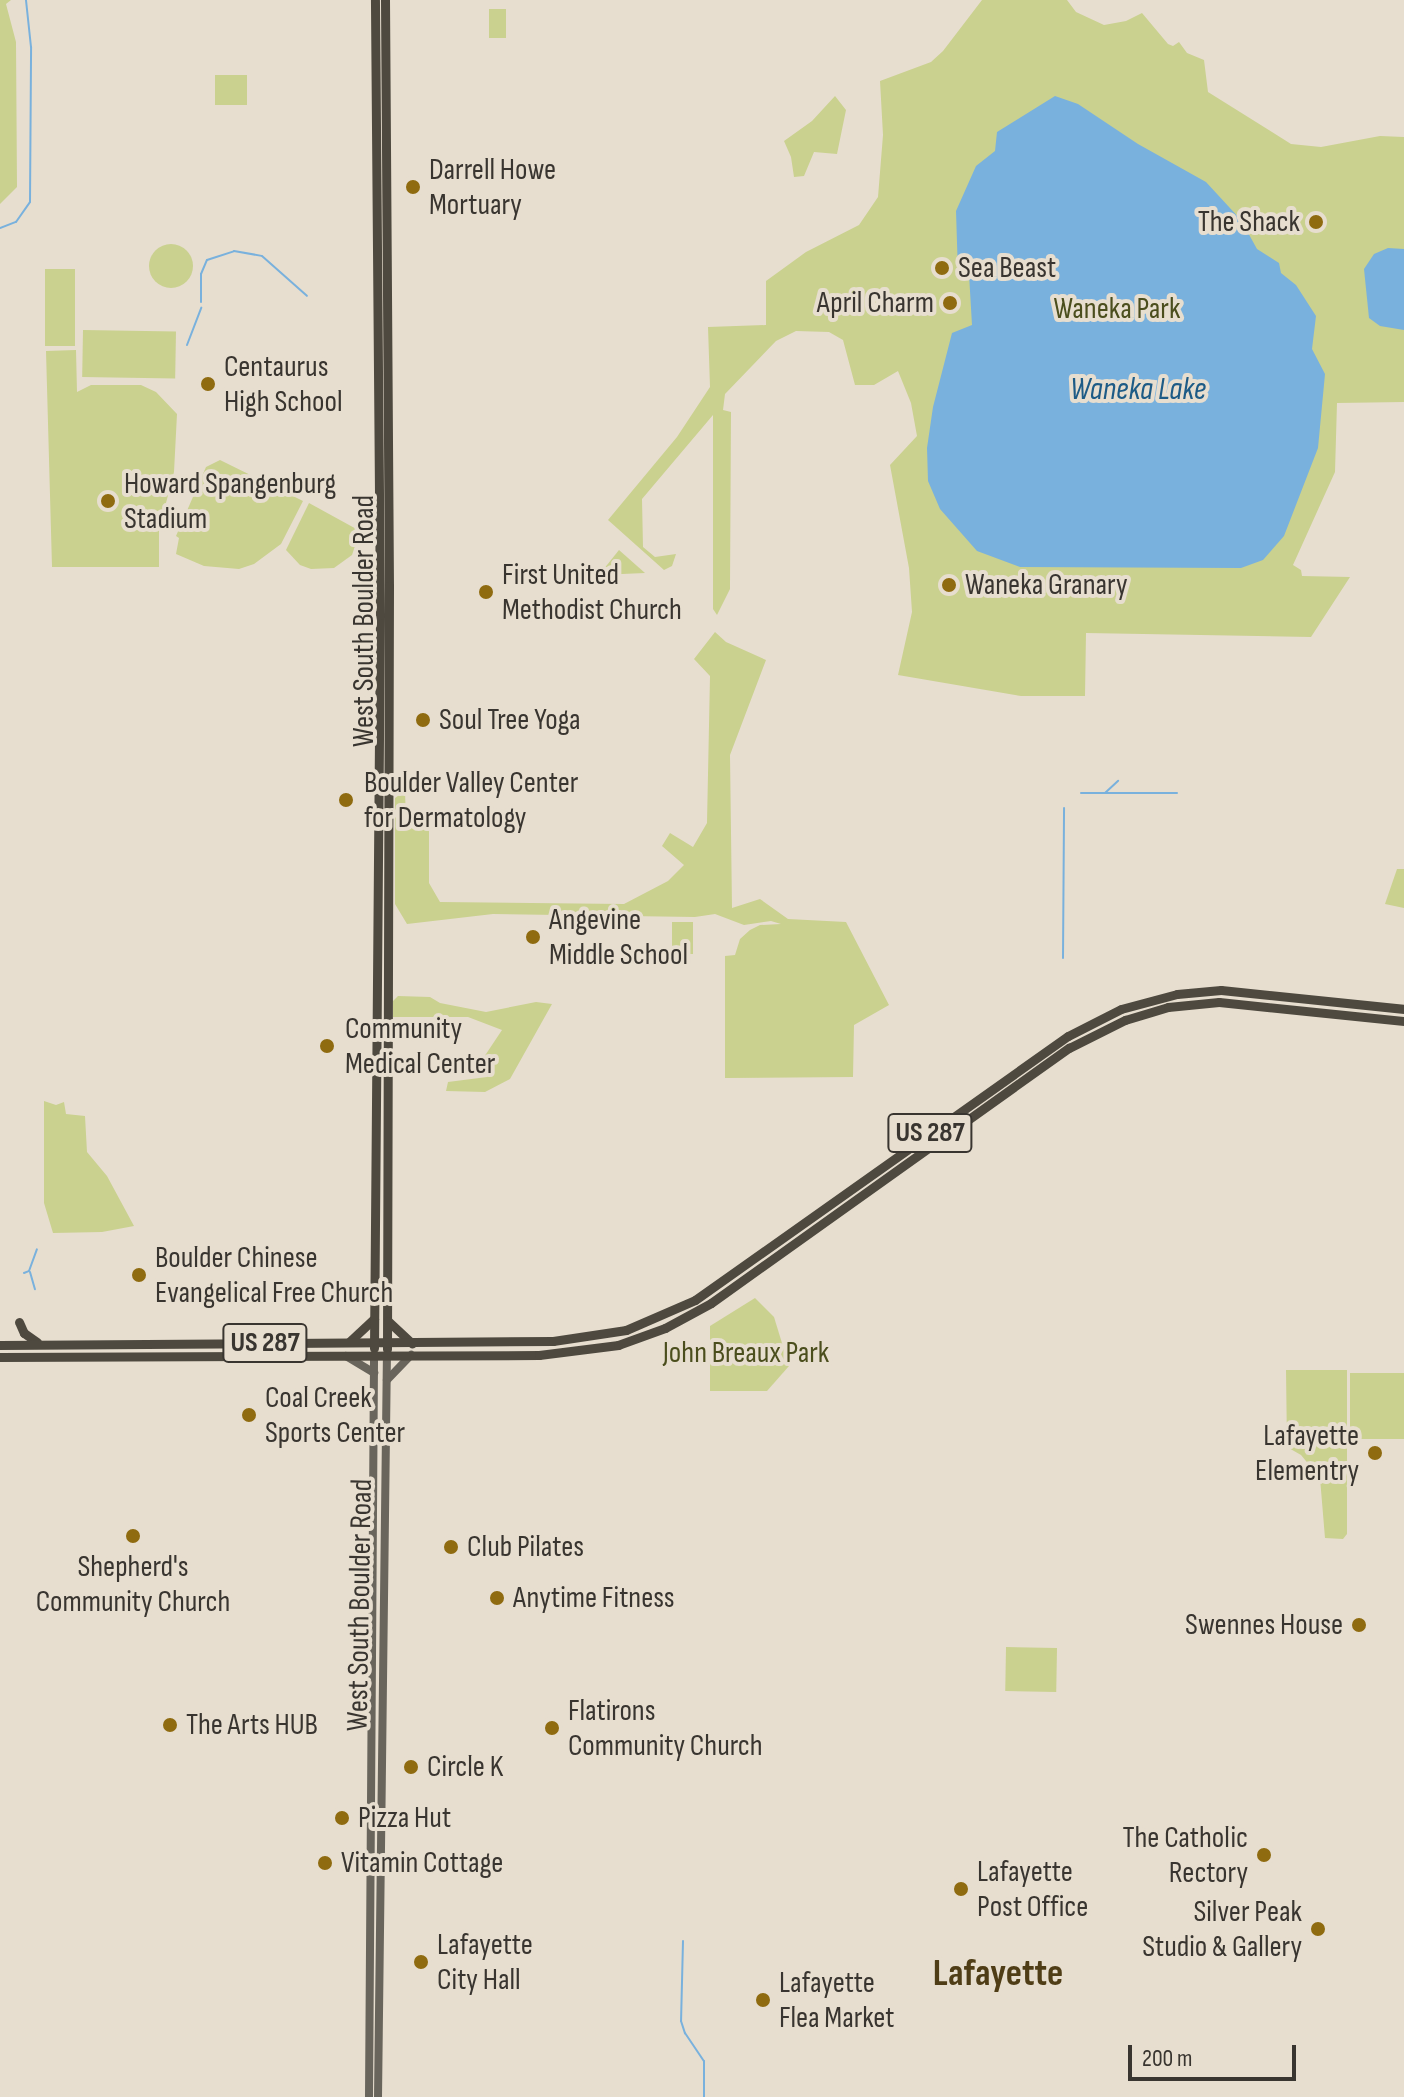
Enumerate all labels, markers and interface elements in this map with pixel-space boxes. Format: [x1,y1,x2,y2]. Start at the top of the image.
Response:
place label: Darrell Howe Mortuary [429,152,556,222]
marker: Darrell Howe Mortuary [404,178,422,196]
place label: The Shack [1198,204,1300,240]
marker: The Shack [1307,213,1325,231]
place label: Sea Beast [958,250,1056,286]
marker: Sea Beast [933,259,951,277]
place label: April Charm [817,285,934,321]
park label: Waneka Park [1054,291,1180,327]
marker: April Charm [941,294,959,312]
place label: Centaurus High School [224,349,343,420]
water label: Waneka Lake [1070,371,1206,409]
marker: Centaurus High School [199,375,217,393]
place label: Howard Spangenburg Stadium [124,466,336,536]
marker: Howard Spangenburg Stadium [99,492,117,510]
street label: West South Boulder Road [346,495,382,747]
place label: First United Methodist Church [502,557,682,628]
place label: Waneka Granary [965,567,1127,603]
marker: Waneka Granary [940,576,958,594]
marker: First United Methodist Church [477,583,495,601]
place label: Soul Tree Yoga [439,702,581,738]
marker: Soul Tree Yoga [414,711,432,729]
place label: Boulder Valley Center for Dermatology [364,765,578,836]
marker: Boulder Valley Center for Dermatology [335,789,357,811]
place label: Angevine Middle School [549,902,688,972]
marker: Angevine Middle School [524,928,542,946]
place label: Community Medical Center [345,1011,495,1082]
marker: Community Medical Center [316,1035,338,1057]
road number: US 287 [886,1109,974,1157]
place label: Boulder Chinese Evangelical Free Church [155,1240,393,1310]
marker: Boulder Chinese Evangelical Free Church [130,1266,148,1284]
road number: US 287 [221,1319,309,1367]
park label: John Breaux Park [663,1335,829,1371]
place label: Coal Creek Sports Center [265,1380,405,1450]
marker: Coal Creek Sports Center [240,1406,258,1424]
place label: Lafayette Elementry [1255,1418,1359,1488]
marker: Lafayette Elementry [1366,1444,1384,1462]
street label: West South Boulder Road [340,1479,380,1731]
marker: Shepherd's Community Church [124,1527,142,1545]
place label: Club Pilates [467,1529,584,1565]
marker: Club Pilates [442,1538,460,1556]
place label: Shepherd's Community Church [36,1549,230,1620]
place label: Anytime Fitness [513,1580,674,1616]
marker: Anytime Fitness [488,1589,506,1607]
place label: Swennes House [1185,1607,1343,1643]
marker: Swennes House [1350,1616,1368,1634]
place label: Flatirons Community Church [568,1693,763,1764]
place label: The Arts HUB [186,1707,318,1743]
marker: The Arts HUB [161,1716,179,1734]
marker: Flatirons Community Church [543,1719,561,1737]
place label: Circle K [427,1749,503,1785]
marker: Circle K [402,1758,420,1776]
place label: Pizza Hut [358,1800,451,1836]
marker: Pizza Hut [333,1809,351,1827]
place label: The Catholic Rectory [1123,1820,1248,1890]
place label: Vitamin Cottage [341,1845,503,1881]
marker: The Catholic Rectory [1255,1846,1273,1864]
marker: Vitamin Cottage [316,1854,334,1872]
place label: Lafayette Post Office [977,1854,1088,1924]
marker: Lafayette Post Office [952,1880,970,1898]
place label: Silver Peak Studio & Gallery [1142,1894,1302,1964]
marker: Silver Peak Studio & Gallery [1309,1920,1327,1938]
place label: Lafayette City Hall [437,1927,533,1998]
district label: Lafayette [933,1951,1063,1997]
marker: Lafayette City Hall [412,1953,430,1971]
place label: Lafayette Flea Market [779,1965,894,2036]
marker: Lafayette Flea Market [754,1991,772,2009]
scale bar [1132,2029,1300,2079]
text: 200 m [1142,2044,1193,2073]

